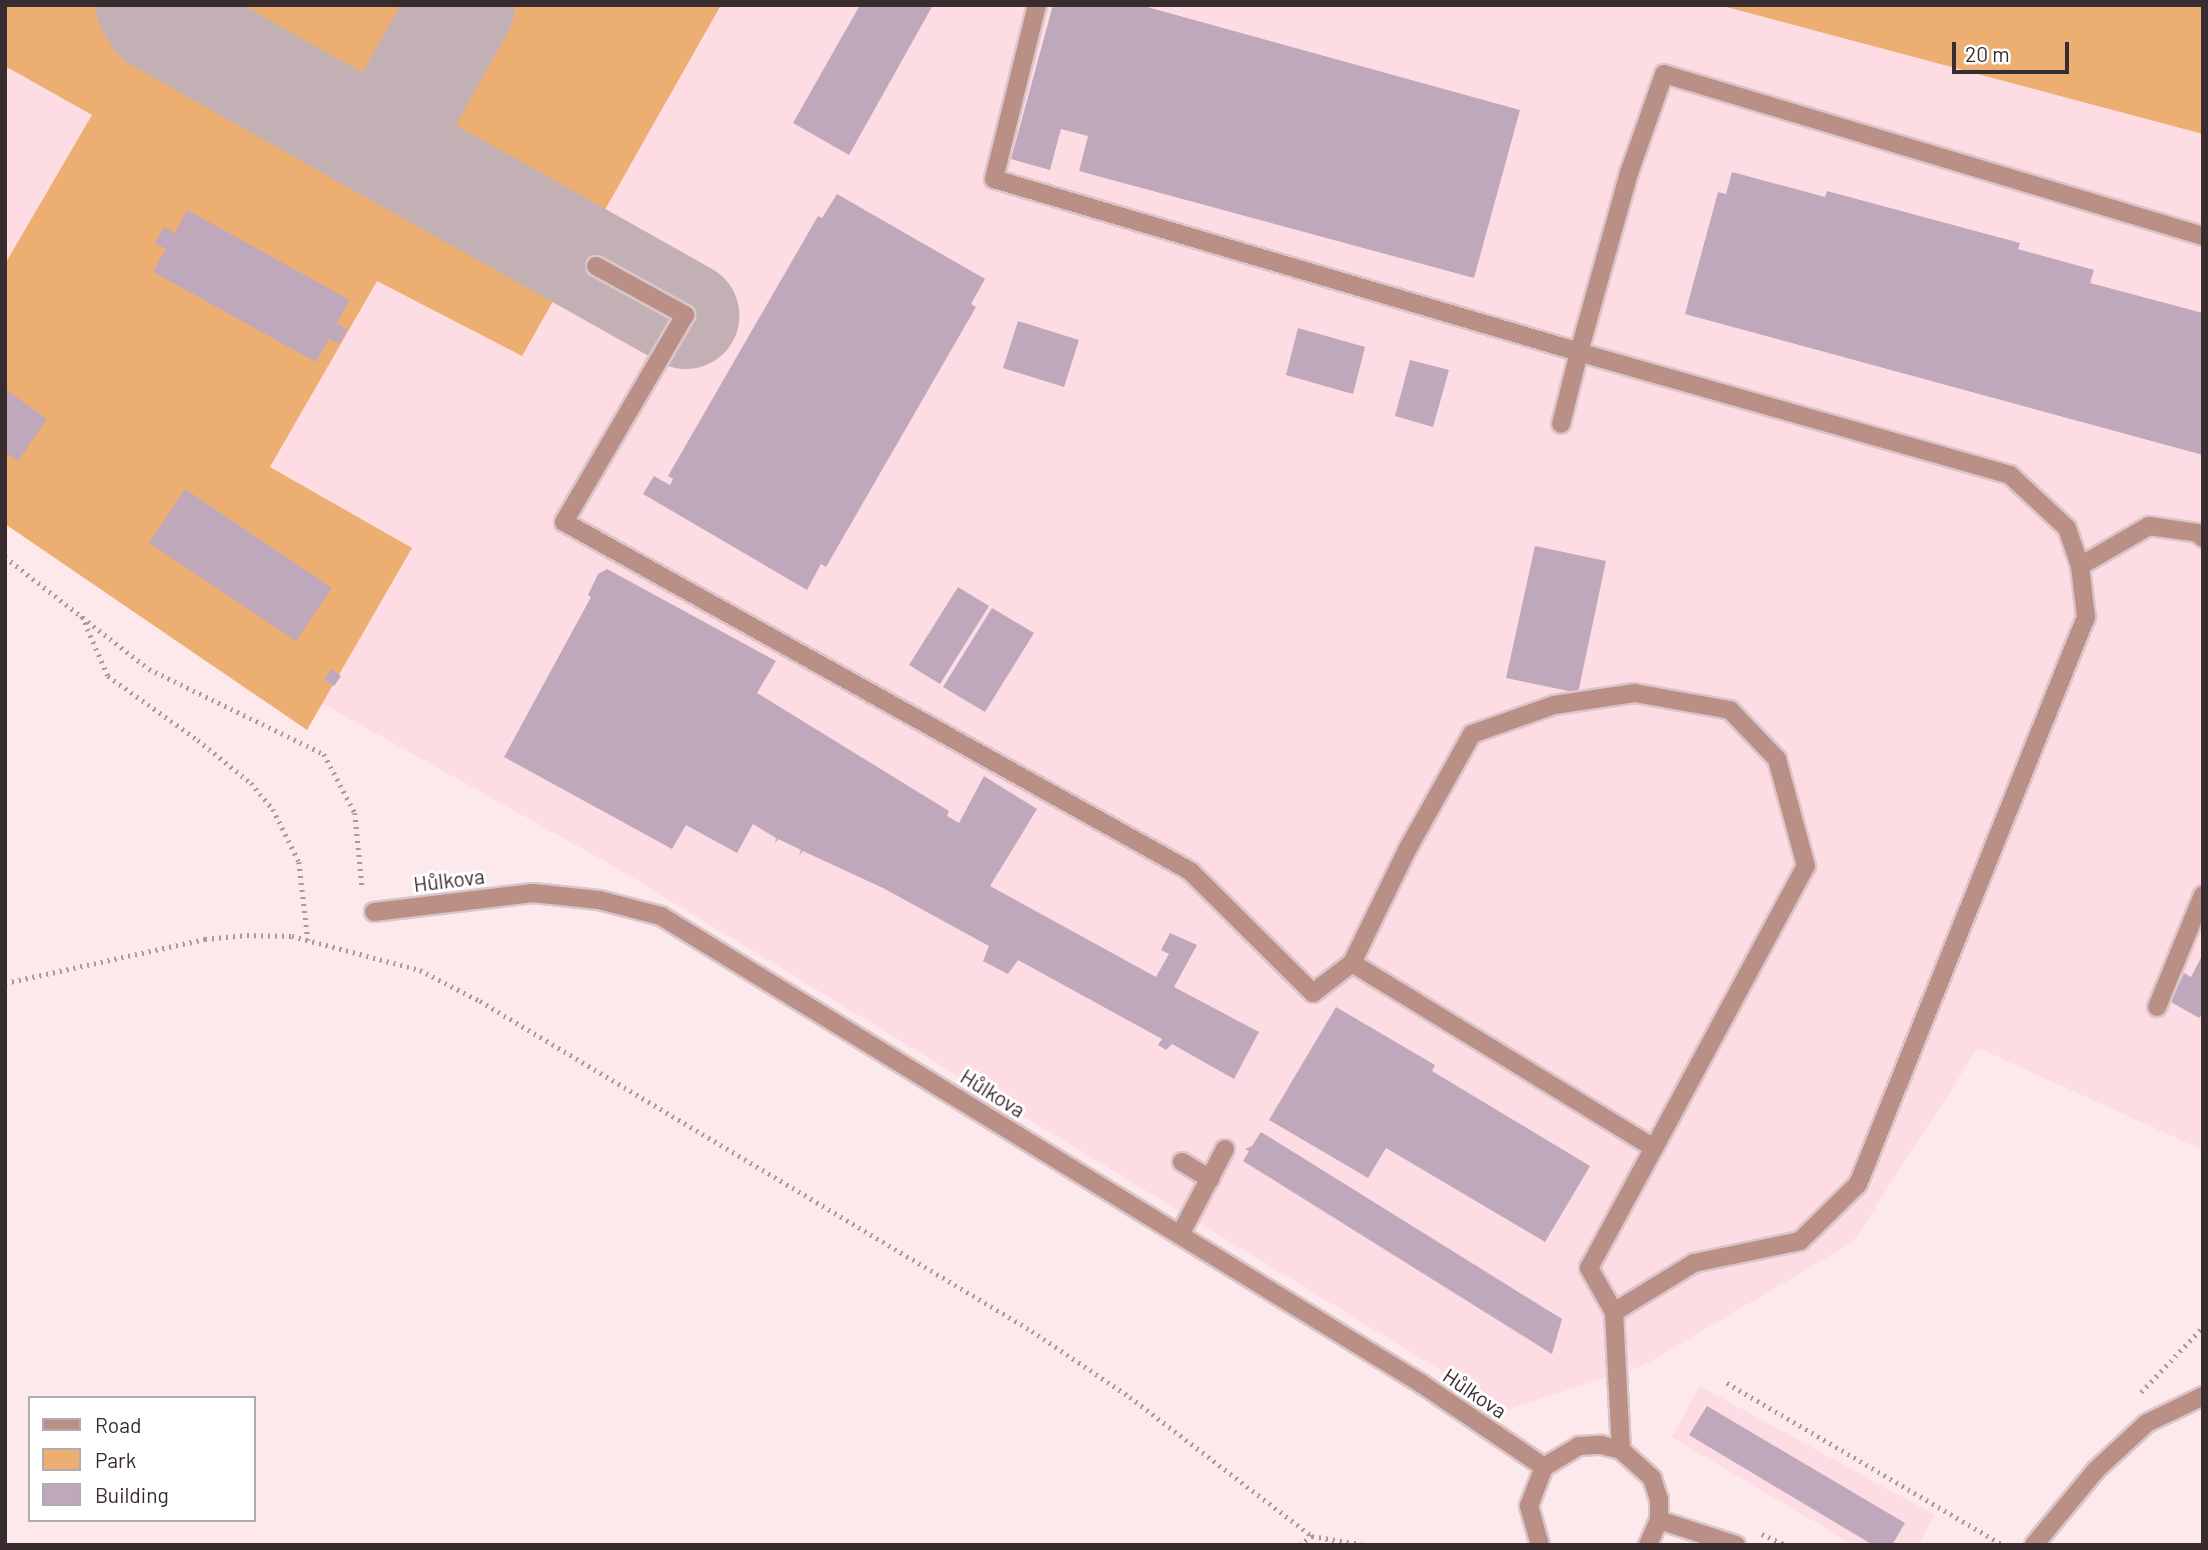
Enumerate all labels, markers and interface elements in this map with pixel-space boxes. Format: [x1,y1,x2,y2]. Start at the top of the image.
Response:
scale bar [1956,28,2073,72]
text: 20 m [1965,41,2010,66]
street label: Hůlkova [412,863,486,897]
street label: Hůlkova [956,1063,1030,1123]
street label: Hůlkova [1438,1363,1512,1423]
legend [28,1396,256,1522]
text: Road [95,1412,141,1437]
text: Park [95,1447,136,1472]
text: Building [95,1482,169,1507]

